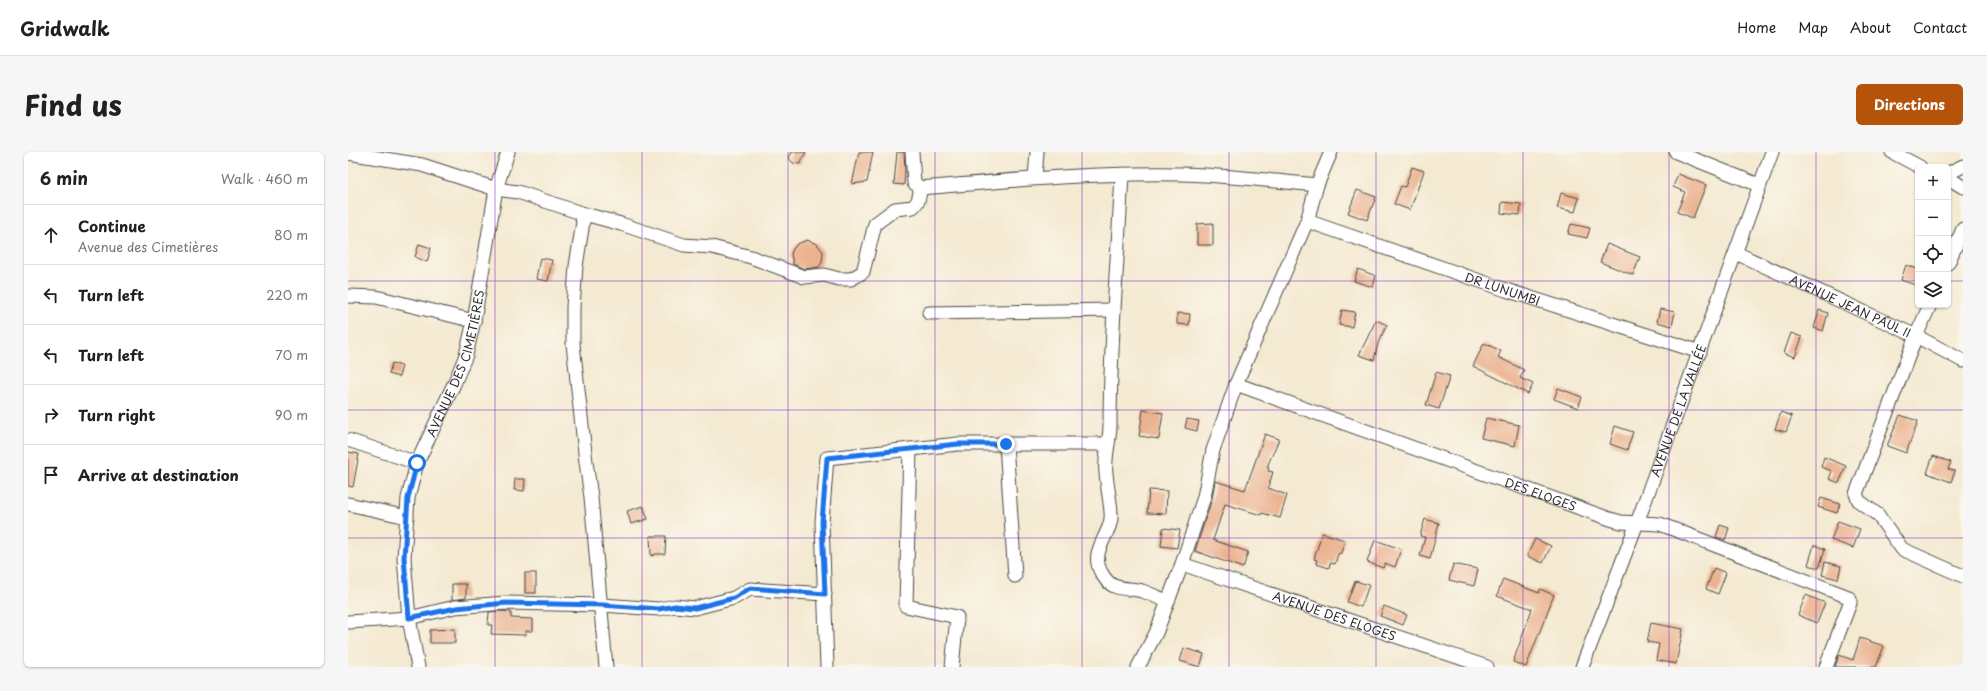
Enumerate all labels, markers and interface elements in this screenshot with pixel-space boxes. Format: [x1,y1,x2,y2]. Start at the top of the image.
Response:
text: Gridwalk [20,14,110,42]
text: Home [1737,17,1776,38]
text: Map [1798,17,1828,38]
text: About [1850,17,1891,38]
text: Contact [1913,17,1967,38]
text: Find us [24,83,122,126]
button: Directions [1856,84,1963,125]
map controls [1915,164,1951,308]
button: + [1915,164,1951,200]
text: 6 min [40,165,88,191]
text: Walk · 460 m [221,169,308,188]
button: − [1915,200,1951,236]
text: Continue [78,214,146,237]
icon: ahead [40,224,62,246]
text: 80 m [274,225,308,244]
button: locate [1915,236,1951,272]
text: Avenue des Cimetières [78,237,218,256]
street label: DR LUNUMBI [1463,268,1543,309]
street label: AVENUE JEAN PAUL II [1787,270,1914,342]
button: layers [1915,272,1951,308]
text: Turn left [78,283,144,306]
icon: left [40,284,62,306]
text: 220 m [266,285,308,304]
street label: AVENUE DES CIMETIÈRES [422,288,488,440]
street label: AVENUE DE LA VALLÉE [1646,342,1710,479]
text: Turn left [78,343,144,366]
icon: left [40,344,62,366]
text: 70 m [275,345,308,364]
text: Turn right [78,403,155,426]
icon: right [40,404,62,426]
text: 90 m [275,405,308,424]
route end [997,435,1015,453]
route start [408,454,426,472]
text: Arrive at destination [78,463,239,486]
icon: arrive [40,464,62,486]
street label: DES ELOGES [1502,473,1579,515]
street label: AVENUE DES ELOGES [1270,586,1399,645]

